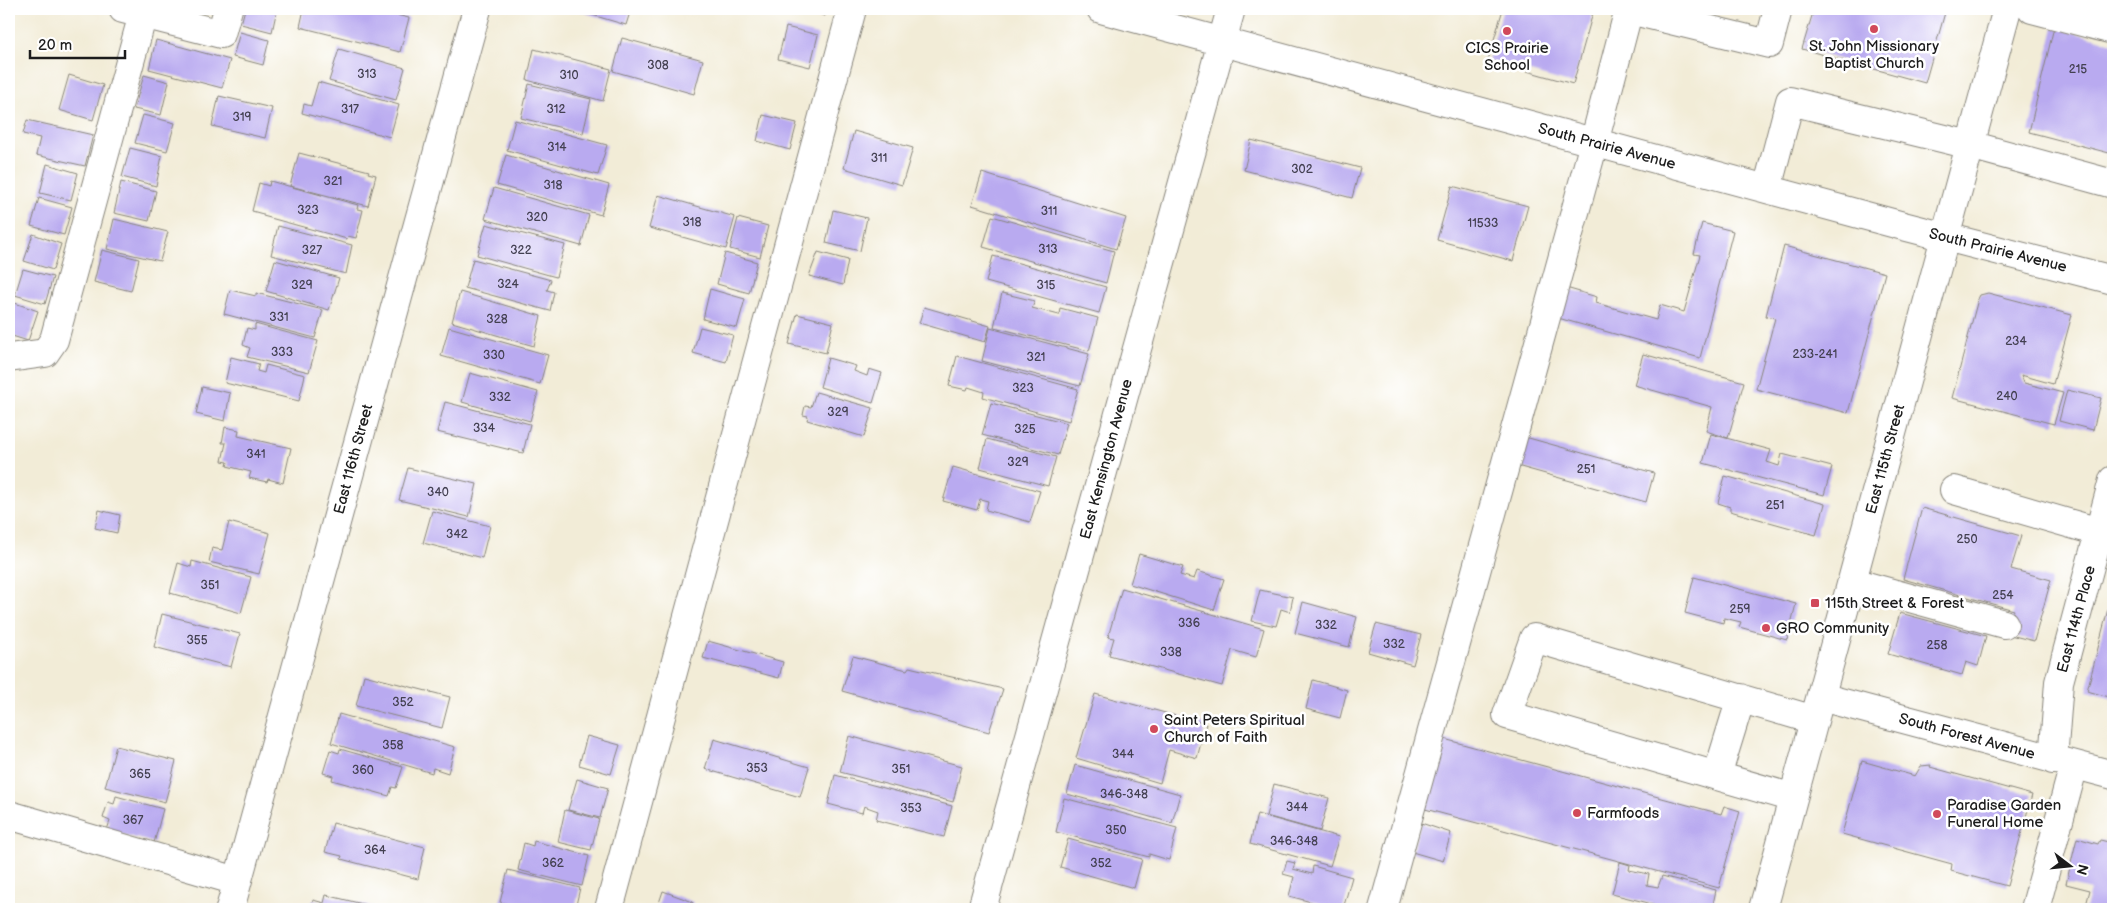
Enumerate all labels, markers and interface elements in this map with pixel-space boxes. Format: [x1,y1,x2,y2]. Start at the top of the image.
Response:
marker: St. John Missionary Baptist Church [1868,23,1880,35]
marker: CICS Prairie School [1501,25,1513,37]
scale bar [30,28,125,60]
text: 20 m [38,36,72,55]
place label: St. John Missionary Baptist Church [1809,37,1939,73]
place label: CICS Prairie School [1465,39,1549,75]
house number: 308 [647,58,669,73]
house number: 215 [2069,62,2087,77]
house number: 313 [357,67,377,82]
house number: 310 [559,68,579,83]
house number: 317 [341,102,359,117]
house number: 312 [546,102,566,117]
house number: 319 [233,110,252,125]
street label: South Prairie Avenue [1536,119,1678,174]
house number: 314 [547,140,567,155]
house number: 311 [871,151,887,166]
house number: 302 [1291,162,1313,177]
house number: 321 [324,174,342,189]
house number: 318 [543,178,563,193]
house number: 323 [297,203,319,218]
house number: 311 [1041,204,1057,219]
house number: 320 [526,210,548,225]
house number: 318 [682,215,702,230]
house number: 11533 [1468,216,1498,231]
street label: South Prairie Avenue [1927,224,2069,277]
house number: 313 [1038,242,1058,257]
house number: 327 [302,243,322,258]
house number: 322 [510,243,532,258]
house number: 324 [497,277,519,292]
house number: 329 [291,278,313,293]
house number: 315 [1037,278,1056,293]
house number: 331 [269,310,289,325]
house number: 328 [486,312,508,327]
house number: 234 [2005,334,2027,349]
house number: 333 [271,345,293,360]
house number: 233-241 [1793,347,1837,362]
house number: 330 [483,348,505,363]
house number: 321 [1027,350,1045,365]
street label: East Kensington Avenue [1076,377,1137,541]
house number: 323 [1012,381,1034,396]
house number: 240 [1996,389,2018,404]
house number: 332 [489,390,511,405]
street label: East 116th Street [330,402,377,516]
street label: East 115th Street [1862,402,1909,516]
house number: 329 [827,405,849,420]
house number: 334 [473,421,496,436]
house number: 325 [1014,422,1036,437]
house number: 341 [246,447,266,462]
house number: 329 [1007,455,1029,470]
house number: 251 [1577,462,1595,477]
house number: 340 [427,485,449,500]
house number: 251 [1766,498,1784,513]
house number: 342 [446,527,468,542]
house number: 250 [1956,532,1978,547]
street label: East 114th Place [2053,563,2100,675]
house number: 351 [201,578,219,593]
house number: 254 [1992,588,2014,603]
place label: 115th Street & Forest [1825,594,1965,613]
marker: 115th Street & Forest [1809,597,1821,609]
house number: 259 [1730,602,1751,617]
house number: 336 [1178,616,1200,631]
house number: 332 [1315,618,1337,633]
place label: GRO Community [1776,619,1889,638]
marker: GRO Community [1760,622,1772,634]
house number: 355 [186,633,208,648]
house number: 332 [1383,637,1405,652]
house number: 258 [1927,638,1947,653]
house number: 338 [1160,645,1182,660]
house number: 352 [392,695,414,710]
street label: South Forest Avenue [1897,709,2037,764]
place label: Saint Peters Spiritual Church of Faith [1164,711,1305,747]
marker: Saint Peters Spiritual Church of Faith [1148,723,1160,735]
house number: 358 [382,738,404,753]
house number: 344 [1112,747,1135,762]
house number: 353 [746,761,768,776]
house number: 351 [892,762,910,777]
house number: 360 [352,763,374,778]
house number: 365 [129,767,151,782]
house number: 346-348 [1100,787,1148,802]
place label: Paradise Garden Funeral Home [1947,796,2061,832]
house number: 344 [1286,800,1309,815]
house number: 353 [900,801,922,816]
place label: Farmfoods [1587,804,1660,823]
marker: Farmfoods [1571,807,1583,819]
marker: Paradise Garden Funeral Home [1931,808,1943,820]
house number: 367 [123,813,143,828]
house number: 350 [1105,823,1127,838]
house number: 346-348 [1270,834,1318,849]
north arrow [2044,840,2094,890]
house number: 364 [364,843,387,858]
house number: 362 [542,856,564,871]
house number: 352 [1090,856,1112,871]
text: N [2072,862,2092,877]

